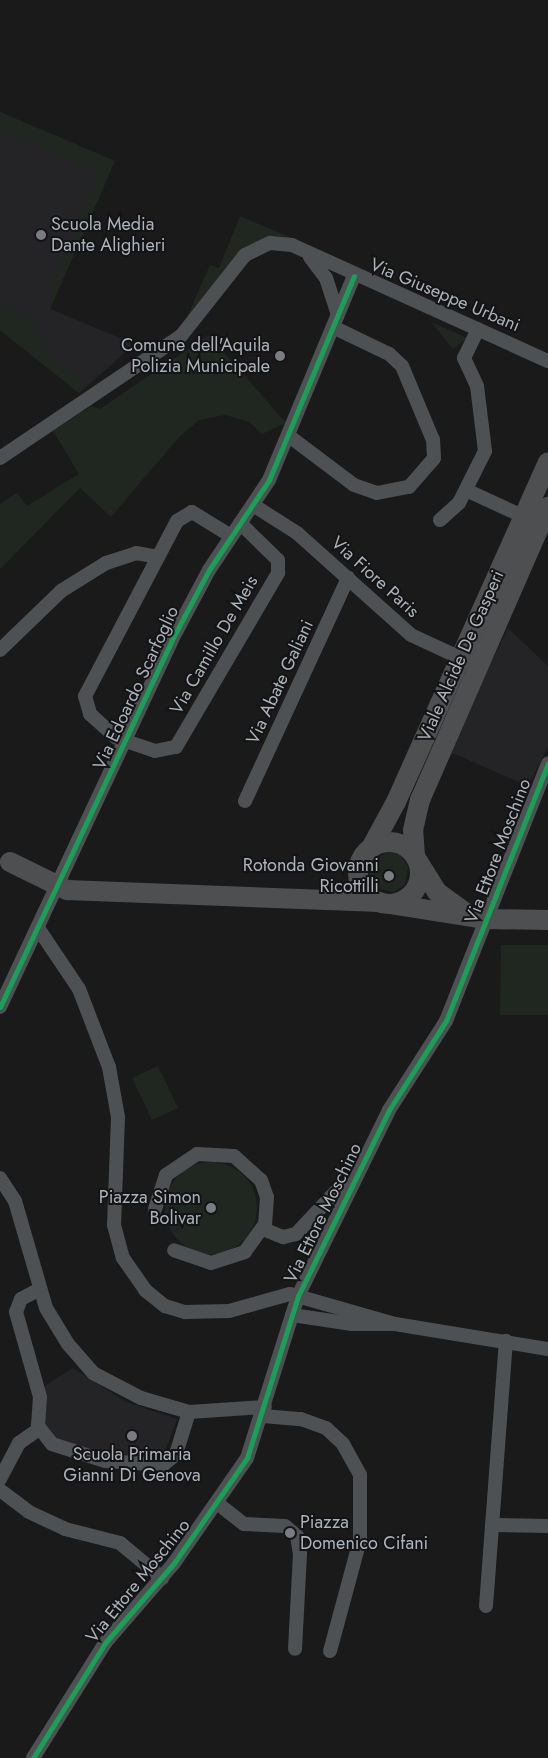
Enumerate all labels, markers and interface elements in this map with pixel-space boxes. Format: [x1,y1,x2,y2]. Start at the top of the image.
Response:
place label: Scuola Media Dante Alighieri [51,214,166,256]
marker: Scuola Media Dante Alighieri [35,229,47,241]
street label: Via Giuseppe Urbani [367,254,523,336]
place label: Comune dell'Aquila Polizia Municipale [121,335,270,378]
marker: Comune dell'Aquila Polizia Municipale [274,350,286,362]
street label: Via Fiore Paris [327,532,423,622]
street label: Viale Alcide De Gasperi [413,567,509,745]
street label: Via Camillo De Meis [166,572,262,718]
street label: Via Edoardo Scarfoglio [89,603,183,773]
street label: Via Abate Galiani [242,616,318,748]
street label: Via Ettore Moschino [460,776,536,926]
place label: Rotonda Giovanni Ricottilli [243,855,379,898]
marker: Rotonda Giovanni Ricottilli [383,870,395,882]
street label: Via Ettore Moschino [280,1139,366,1287]
place label: Piazza Simon Bolivar [99,1187,201,1230]
marker: Piazza Simon Bolivar [205,1202,217,1214]
marker: Scuola Primaria Gianni Di Genova [126,1430,138,1442]
place label: Scuola Primaria Gianni Di Genova [63,1444,201,1486]
place label: Piazza Domenico Cifani [300,1512,428,1555]
street label: Via Ettore Moschino [81,1515,195,1647]
marker: Piazza Domenico Cifani [284,1527,296,1539]

